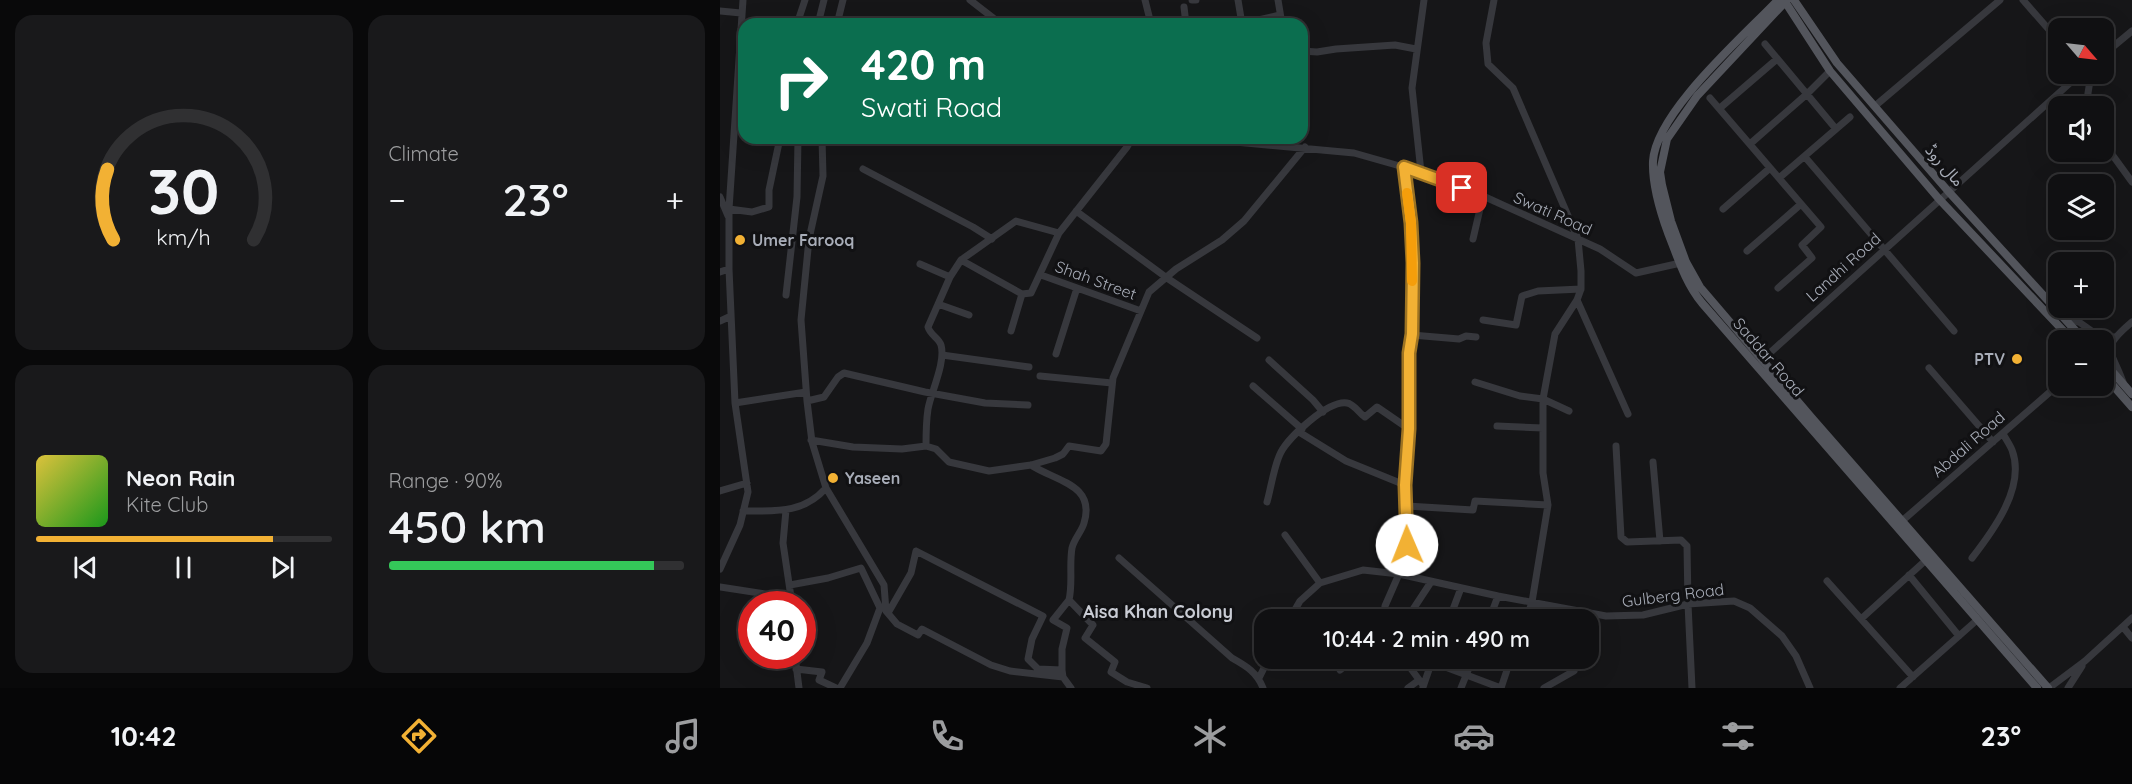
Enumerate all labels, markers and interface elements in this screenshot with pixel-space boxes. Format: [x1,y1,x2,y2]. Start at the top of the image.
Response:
north arrow [2048,18,2114,84]
map controls [2048,18,2114,396]
text: 420 m [861,38,986,91]
icon: right [762,42,840,120]
text: Swati Road [861,90,1002,124]
button: sound [2048,96,2114,162]
street label: مال روڈ [1921,140,1969,191]
text: Climate [389,141,459,166]
text: 30 [148,152,220,230]
pin [1436,162,1487,213]
text: 23° [502,171,569,227]
icon: arrive [1445,171,1478,204]
button: layers [2048,174,2114,240]
text: − [389,179,406,220]
text: + [665,179,684,220]
street label: Swati Road [1511,187,1595,239]
text: km/h [157,224,211,250]
street label: Landhi Road [1801,228,1885,306]
place label: Umer Farooq [752,230,854,250]
marker: Umer Farooq [733,233,747,247]
button: + [2048,252,2114,318]
street label: Shah Street [1053,256,1139,304]
street label: Saddar Road [1729,313,1809,401]
button: − [2048,330,2114,396]
place label: PTV [1974,349,2005,369]
marker: PTV [2010,352,2024,366]
street label: Abdali Road [1927,407,2009,481]
text: Neon Rain [126,464,235,492]
text: Range · 90% [389,468,502,493]
place label: Yaseen [845,468,900,488]
marker: Yaseen [826,471,840,485]
text: Kite Club [126,492,208,517]
text: 450 km [389,498,546,554]
position arrow [1375,513,1439,577]
icon: previous [69,551,102,584]
icon: pause [167,551,200,584]
icon: next [266,551,299,584]
street label: Gulberg Road [1621,579,1725,611]
speed limit sign: 40 [738,591,816,669]
district label: Aisa Khan Colony [1083,600,1233,623]
text: 10:44 · 2 min · 490 m [1323,625,1530,653]
icon: directions [398,715,440,757]
icon: music [662,715,704,757]
icon: phone [926,715,968,757]
icon: climate [1189,715,1231,757]
icon: car [1453,715,1495,757]
icon: filters [1717,715,1759,757]
text: 10:42 [111,719,177,753]
text: 23° [1981,719,2021,753]

